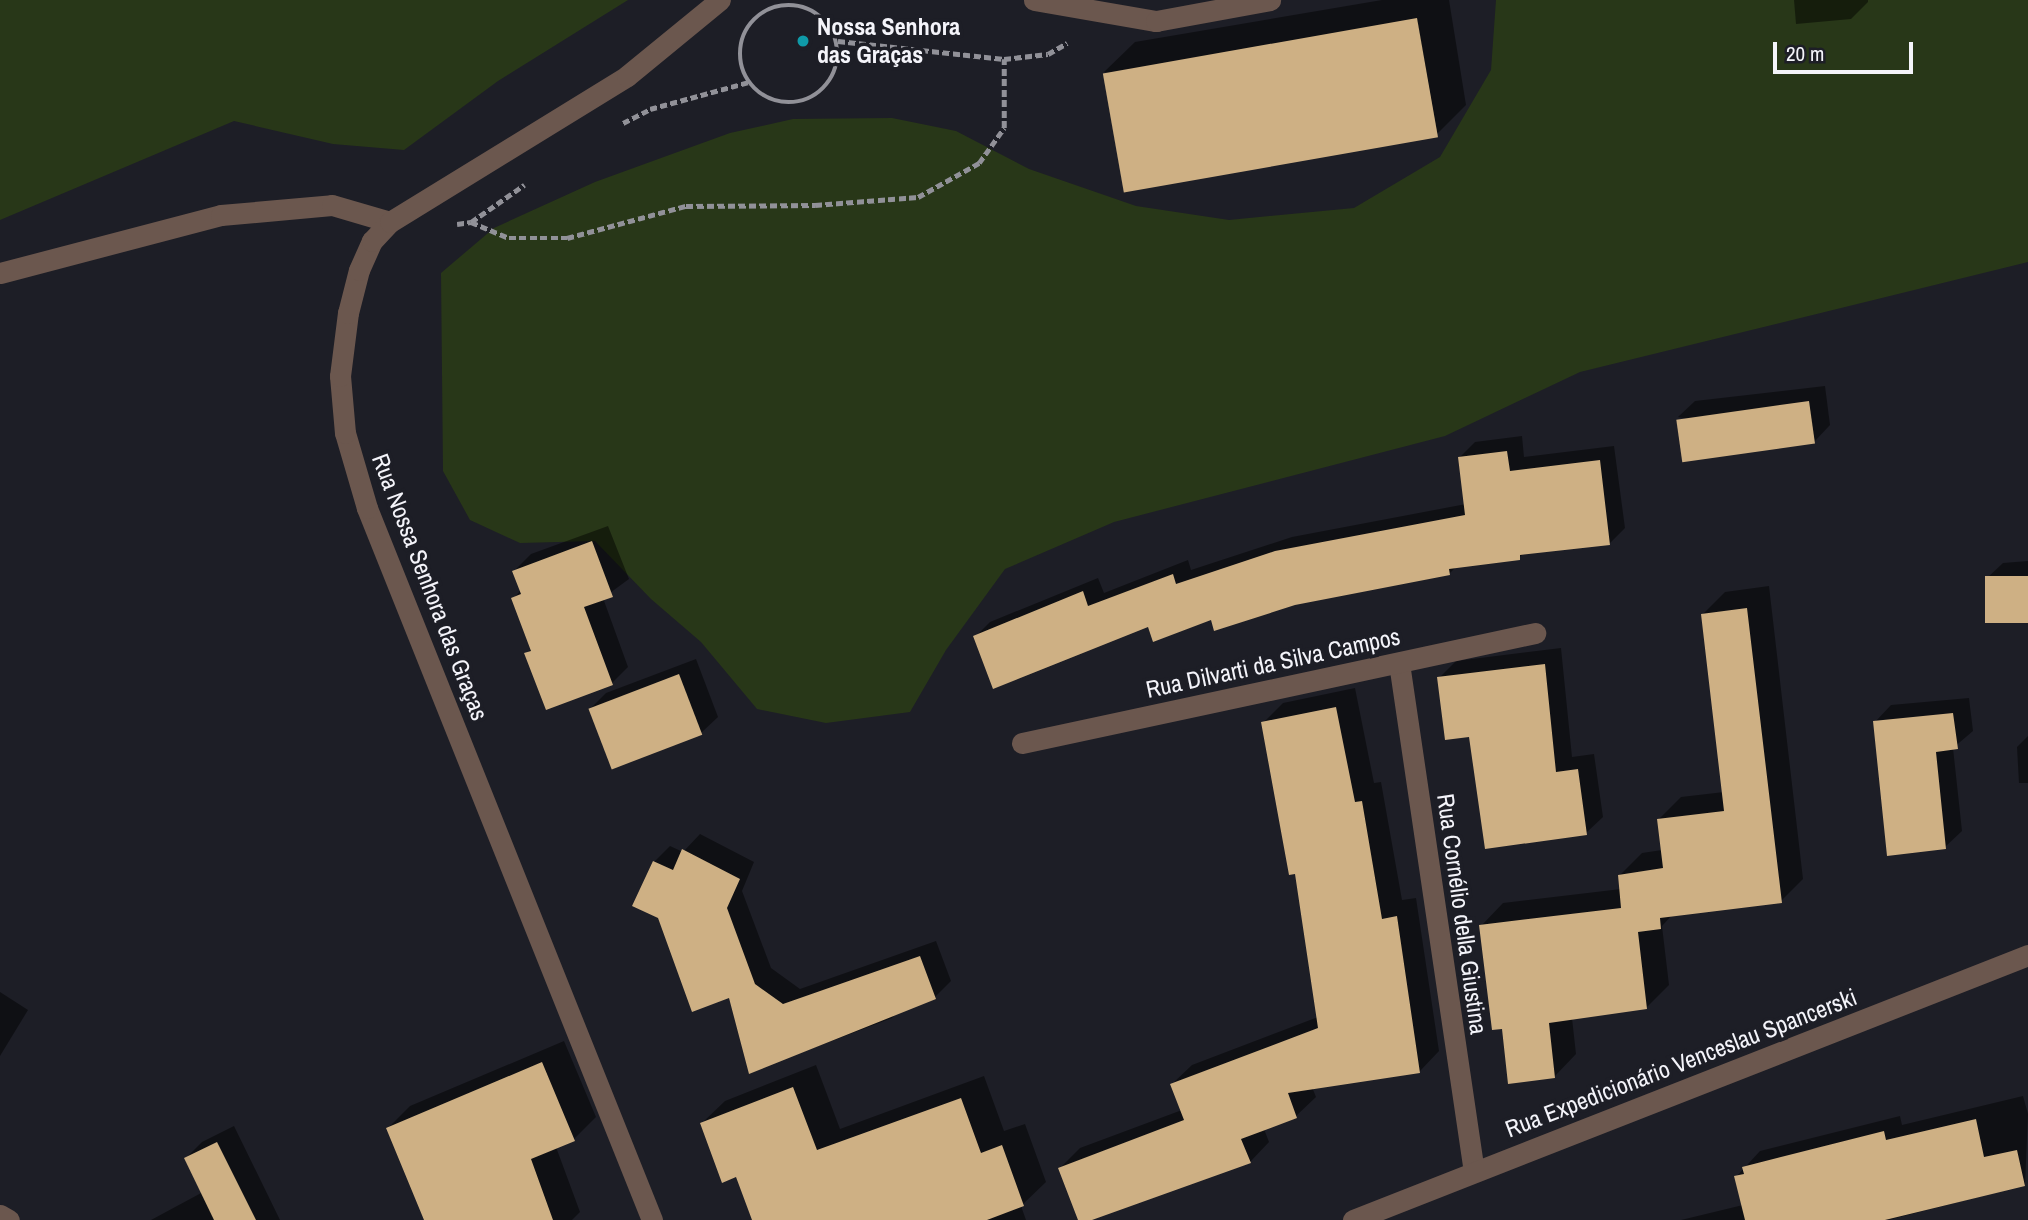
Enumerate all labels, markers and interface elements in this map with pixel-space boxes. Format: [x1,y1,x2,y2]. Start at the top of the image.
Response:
place label: Nossa Senhora das Graças [817,13,960,69]
scale bar [1776,28,1916,72]
marker: Nossa Senhora das Graças [795,33,811,49]
text: 20 m [1786,39,1824,68]
street label: Rua Nossa Senhora das Graças [366,450,494,724]
street label: Rua Dilvarti da Silva Campos [1143,622,1403,704]
street label: Rua Cornélio della Giustina [1431,792,1493,1036]
street label: Rua Expedicionário Venceslau Spancerski [1501,983,1861,1143]

